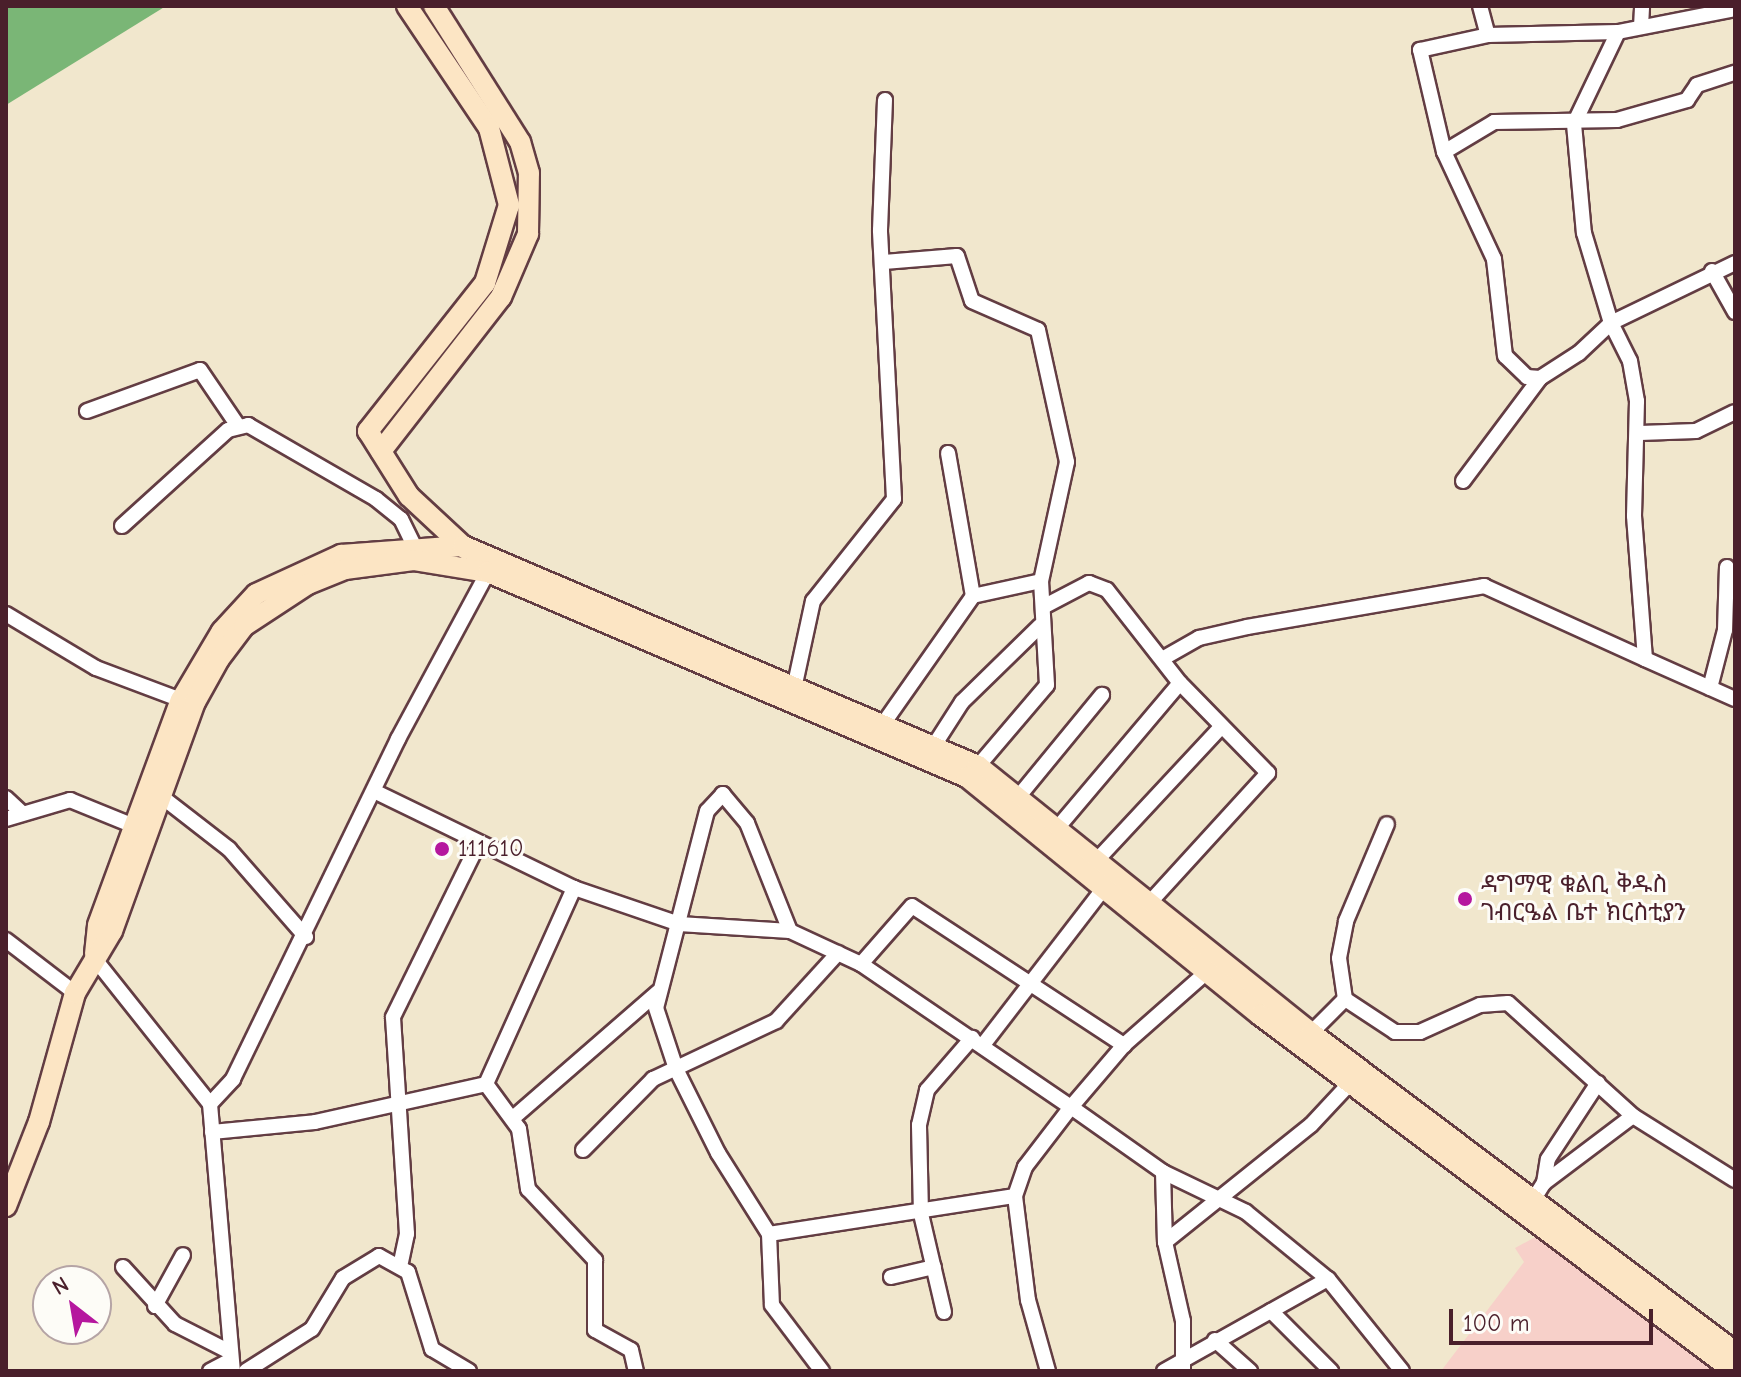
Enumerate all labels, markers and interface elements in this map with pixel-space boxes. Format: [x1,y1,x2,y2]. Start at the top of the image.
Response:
place label: 111610 [458,835,524,863]
marker: 111610 [433,840,451,858]
place label: ዳግማዊ ቁልቢ ቅዱስ ገብርዔል ቤተ ክርስቲያን [1481,871,1686,927]
marker: ዳግማዊ ቁልቢ ቅዱስ ገብርዔል ቤተ ክርስቲያን [1456,890,1474,908]
north arrow [32,1265,112,1345]
text: N [48,1271,74,1301]
scale bar [1453,1293,1657,1343]
text: 100 m [1463,1309,1530,1337]

